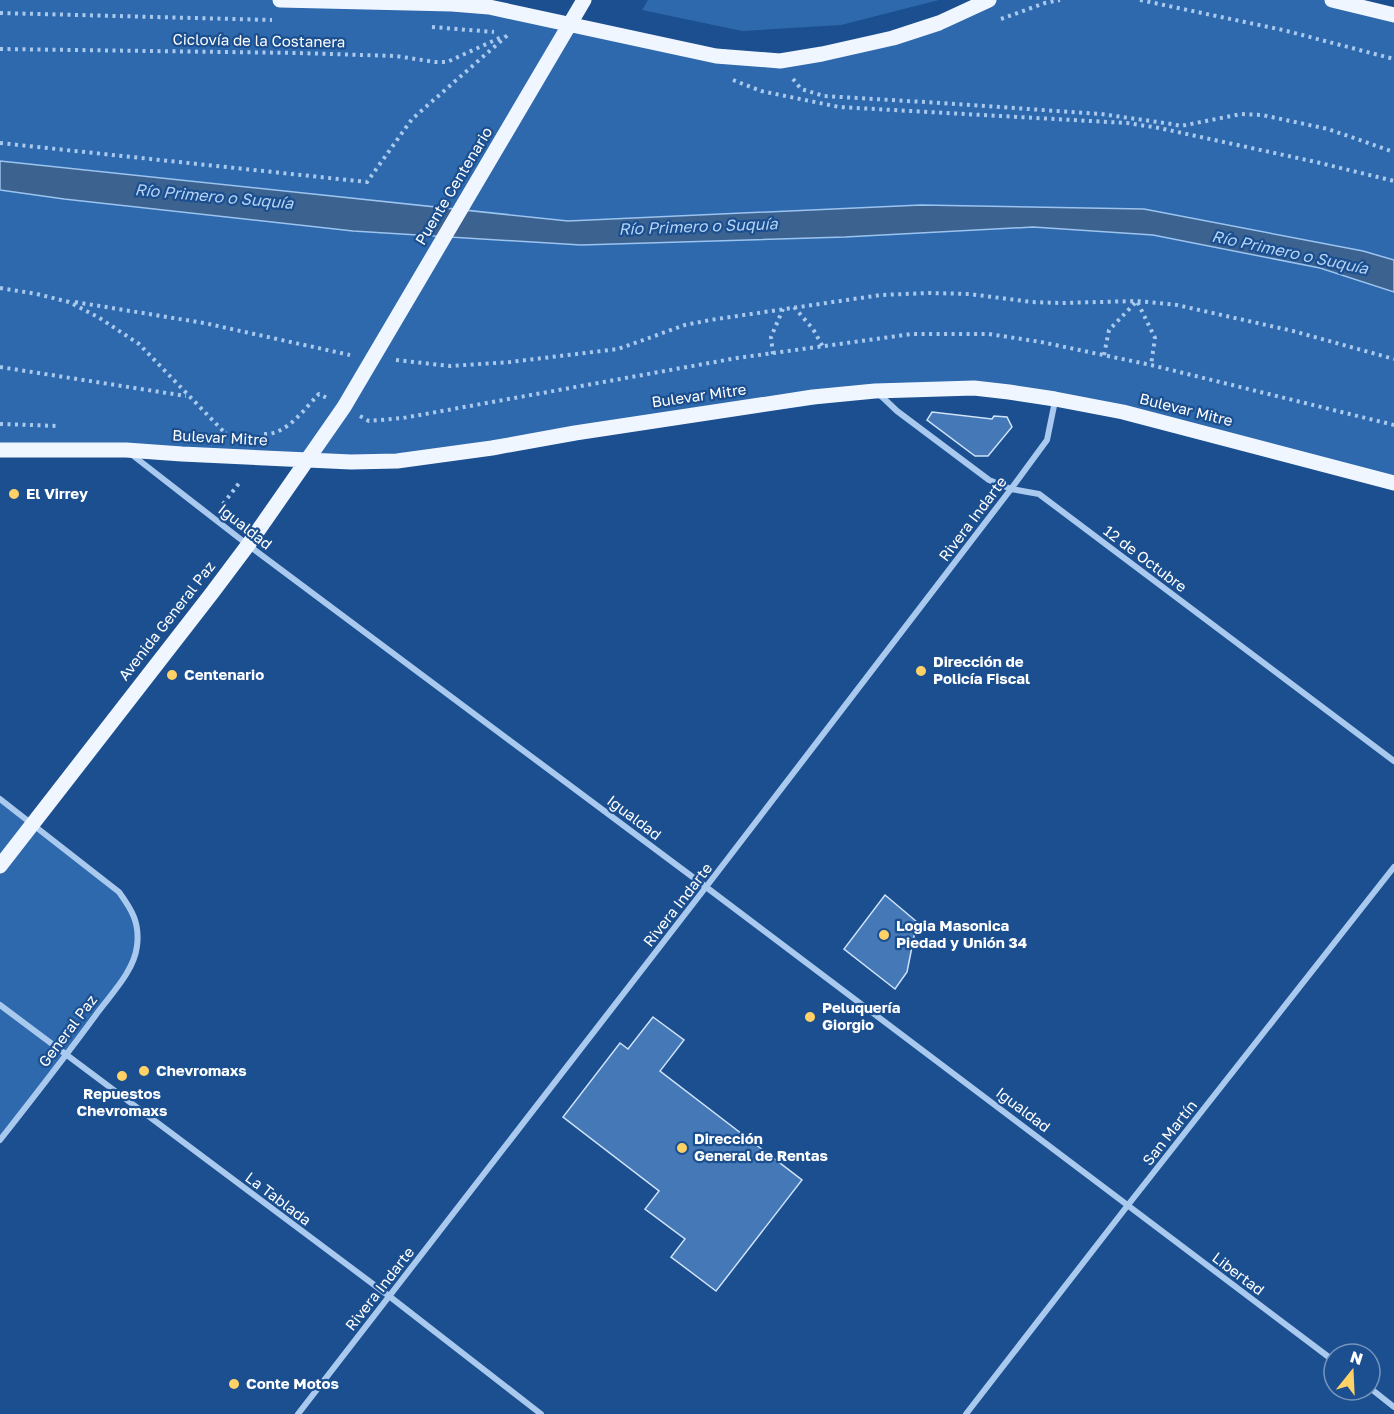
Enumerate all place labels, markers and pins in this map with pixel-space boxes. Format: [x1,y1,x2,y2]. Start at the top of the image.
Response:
place label: El Virrey [26,484,88,502]
marker: El Virrey [7,487,21,501]
place label: Dirección de Policía Fiscal [933,652,1030,687]
marker: Dirección de Policía Fiscal [914,664,928,678]
place label: Centenario [184,665,264,683]
marker: Centenario [165,668,179,682]
place label: Logia Masonica Piedad y Unión 34 [896,916,1027,951]
marker: Logia Masonica Piedad y Unión 34 [877,928,891,942]
place label: Peluquería Giorgio [822,998,901,1033]
marker: Peluquería Giorgio [803,1010,817,1024]
place label: Chevromaxs [156,1061,247,1079]
marker: Chevromaxs [137,1064,151,1078]
marker: Repuestos Chevromaxs [115,1069,129,1083]
place label: Repuestos Chevromaxs [77,1084,167,1119]
place label: Dirección General de Rentas [694,1129,828,1164]
marker: Dirección General de Rentas [675,1141,689,1155]
place label: Conte Motos [246,1374,339,1392]
marker: Conte Motos [227,1377,241,1391]

